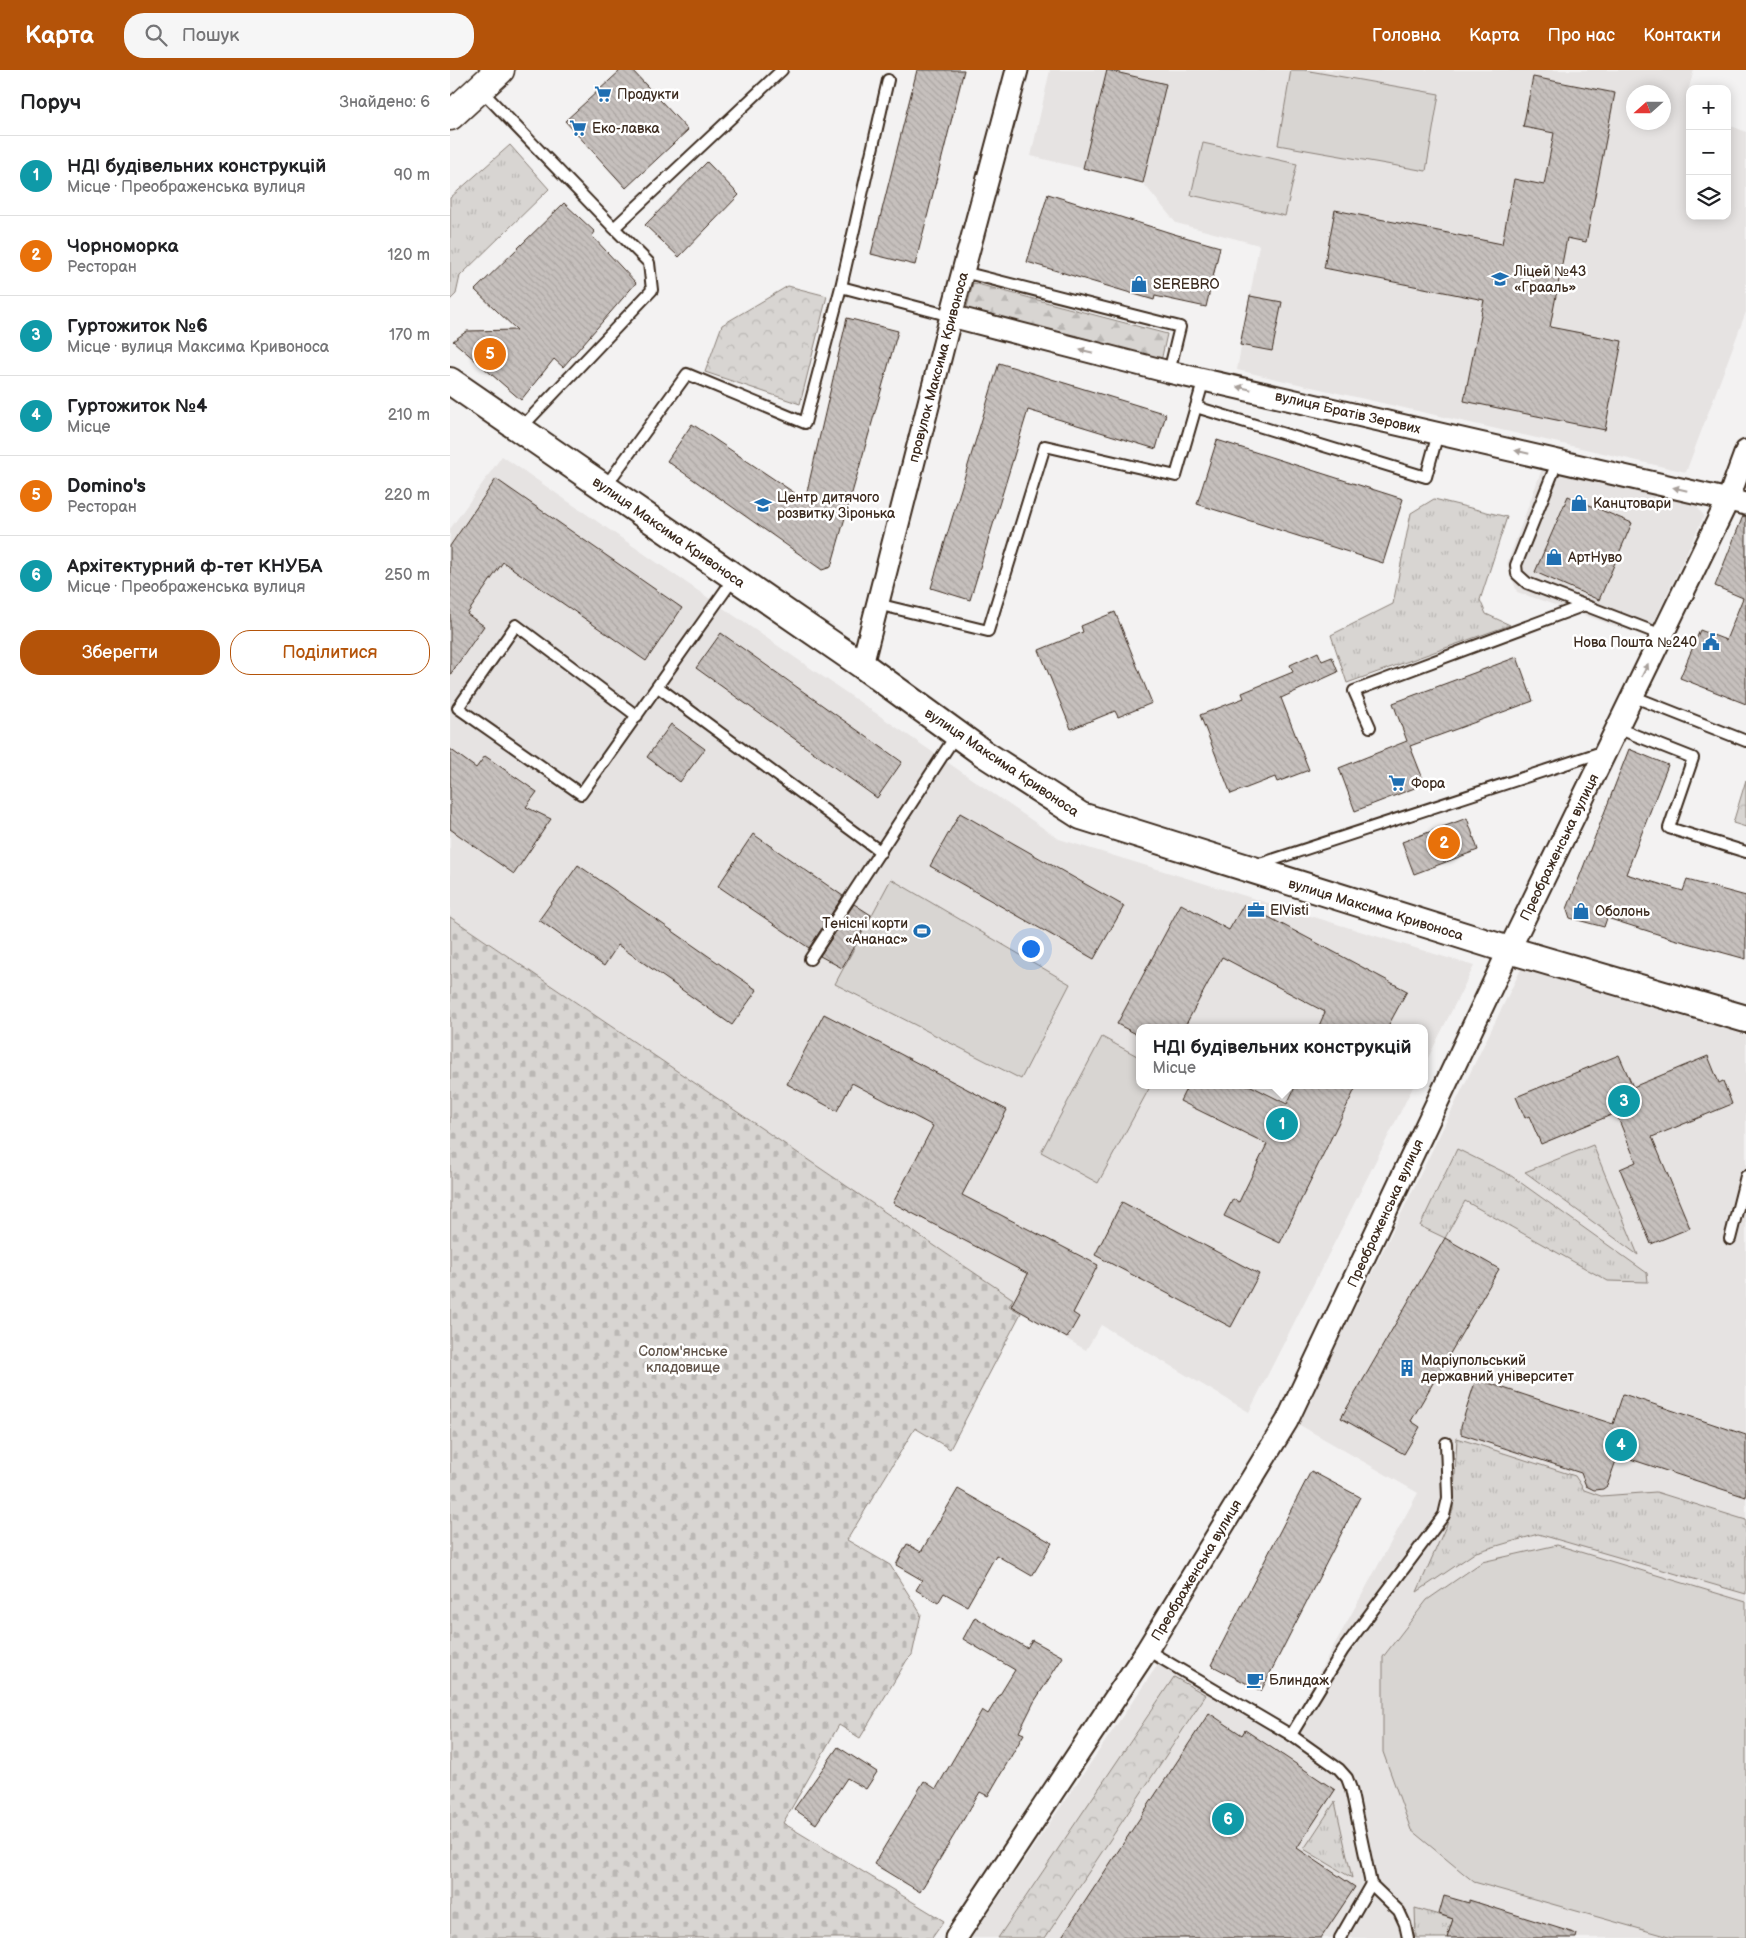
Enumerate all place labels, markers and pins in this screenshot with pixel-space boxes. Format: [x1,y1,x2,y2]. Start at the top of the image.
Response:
supermarket icon: Продукти [593,84,613,104]
place label: Продукти [617,86,679,103]
supermarket icon: Еко-лавка [568,118,588,138]
place label: Еко-лавка [592,120,661,137]
place label: Ліцей №43 «Грааль» [1513,263,1586,296]
school or university icon: Ліцей №43 «Грааль» [1490,269,1510,289]
shop icon: SEREBRО [1129,274,1149,294]
place label: SEREBRО [1153,276,1220,293]
pin: 5 [474,335,506,373]
place label: Центр дитячого розвитку Зіронька [777,489,896,522]
shop icon: Канцтовари [1569,493,1589,513]
school or university icon: Центр дитячого розвитку Зіронька [753,495,773,515]
place label: Канцтовари [1593,495,1671,512]
shop icon: АртНуво [1544,547,1564,567]
place label: АртНуво [1567,549,1622,566]
public building icon: Нова Пошта №240 [1701,632,1721,652]
place label: Нова Пошта №240 [1573,634,1697,651]
supermarket icon: Фора [1387,773,1407,793]
place label: Фора [1411,775,1446,792]
pin: 2 [1428,824,1460,862]
office icon: ElVisti [1246,900,1266,920]
shop icon: Оболонь [1571,901,1591,921]
place label: ElVisti [1270,902,1309,919]
place label: Оболонь [1595,903,1650,920]
place label: Тенісні корти «Ананас» [822,915,908,948]
sports icon: Тенісні корти «Ананас» [912,921,932,941]
pin: 3 [1608,1082,1640,1120]
pin: 1 [1266,1105,1298,1143]
place label: Маріупольський державний університет [1421,1352,1574,1385]
building icon: Маріупольський державний університет [1397,1358,1417,1378]
pin: 4 [1605,1426,1637,1464]
cafe icon: Блиндаж [1245,1670,1265,1690]
place label: Блиндаж [1269,1672,1329,1689]
pin: 6 [1212,1800,1244,1838]

